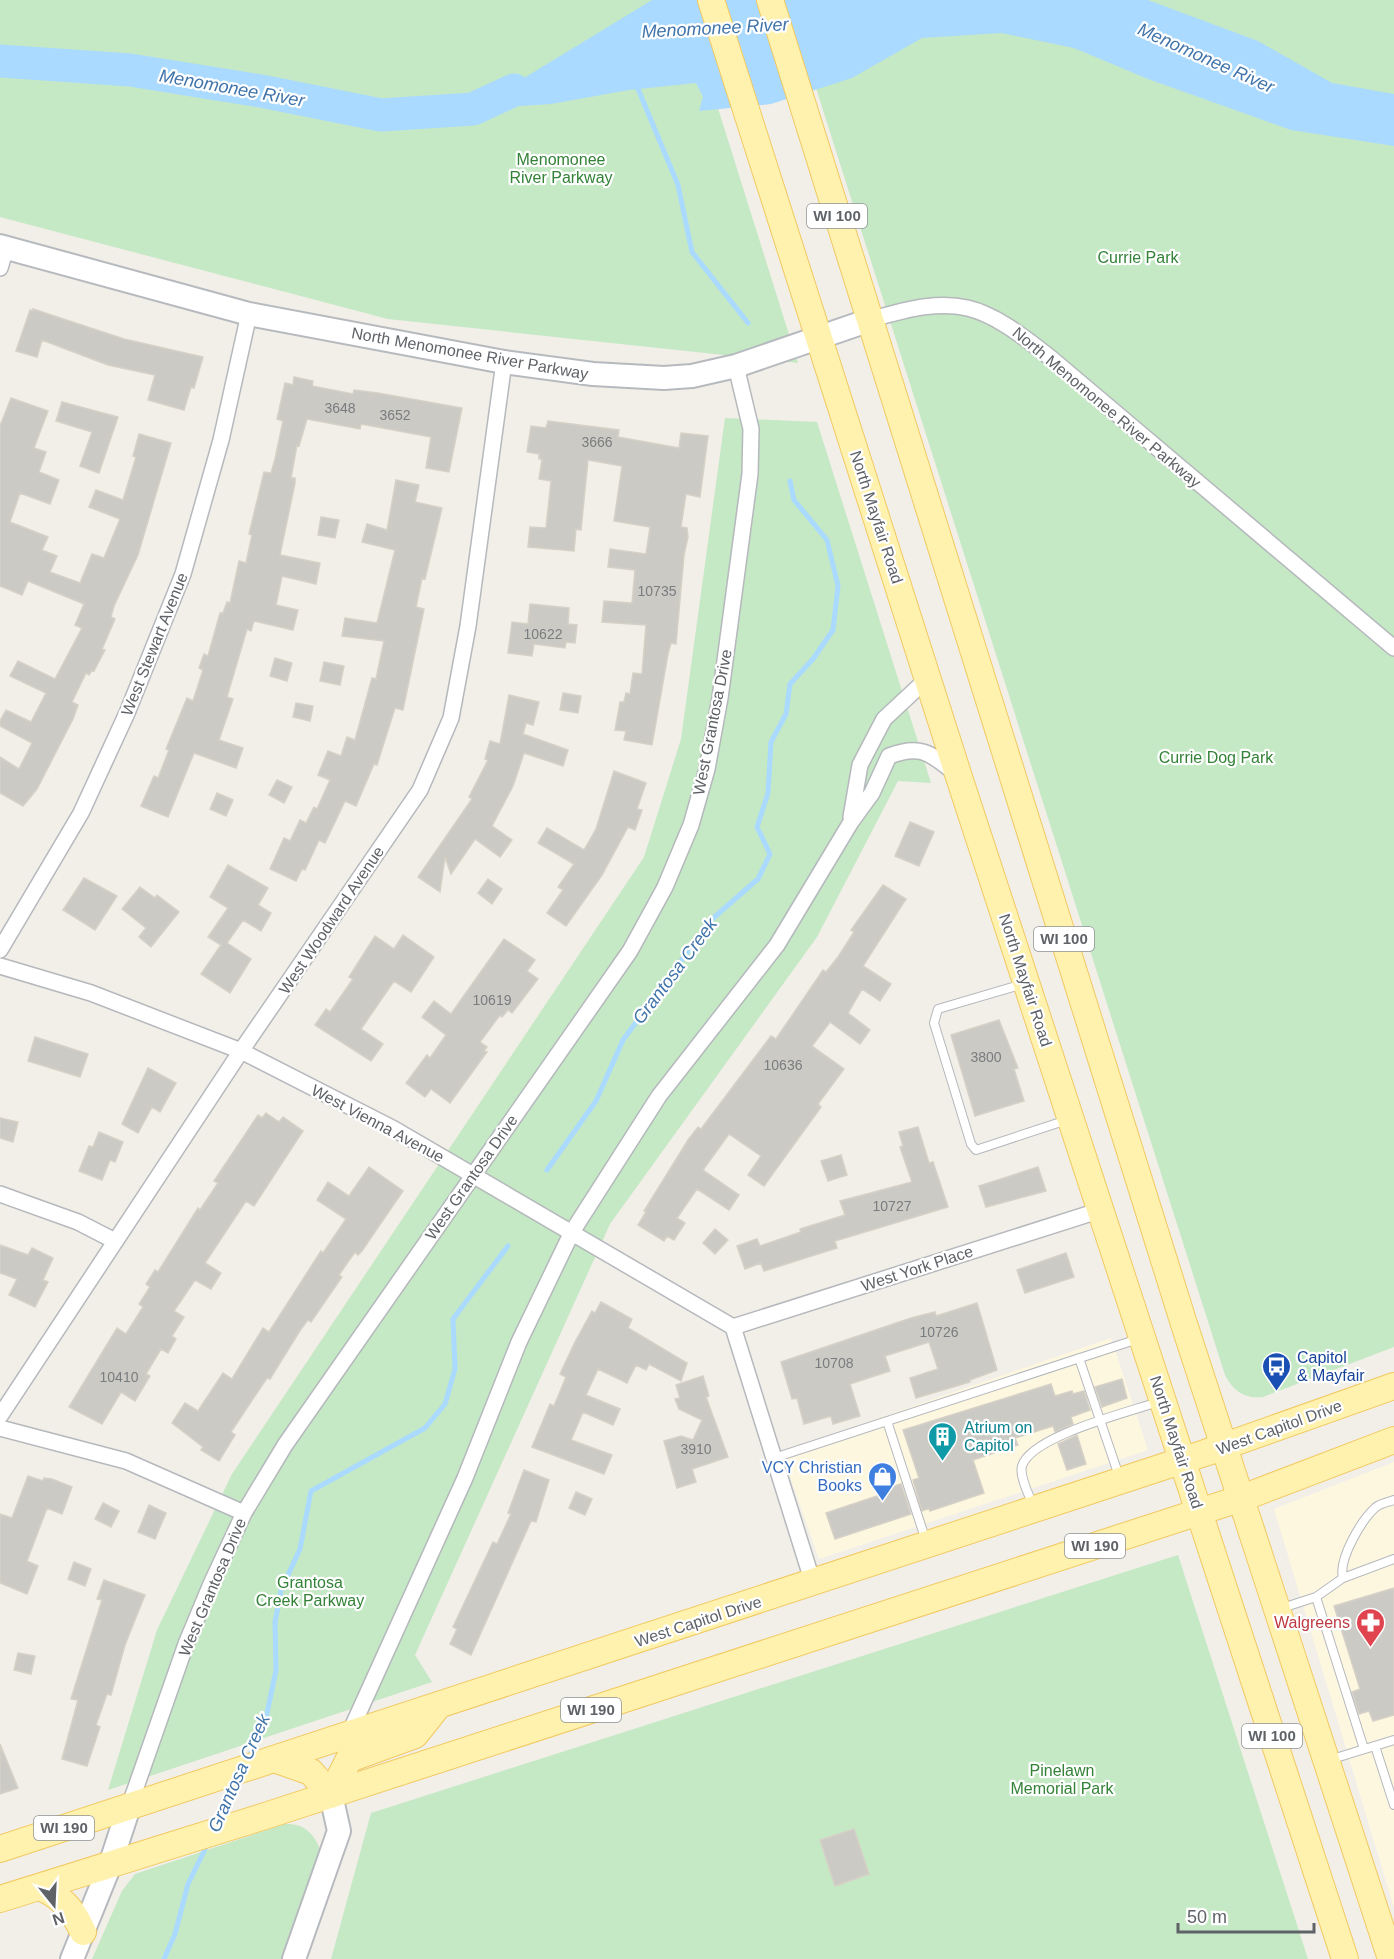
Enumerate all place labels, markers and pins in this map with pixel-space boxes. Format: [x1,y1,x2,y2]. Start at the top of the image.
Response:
place label: Capitol & Mayfair [1297,1349,1365,1384]
bus stop icon: Capitol & Mayfair [1260,1350,1292,1392]
place label: Atrium on Capitol [964,1419,1032,1454]
building icon: Atrium on Capitol [927,1420,959,1462]
place label: VCY Christian Books [762,1459,862,1494]
shop icon: VCY Christian Books [867,1460,899,1502]
pharmacy icon: Walgreens [1355,1606,1387,1648]
place label: Walgreens [1274,1614,1350,1631]

